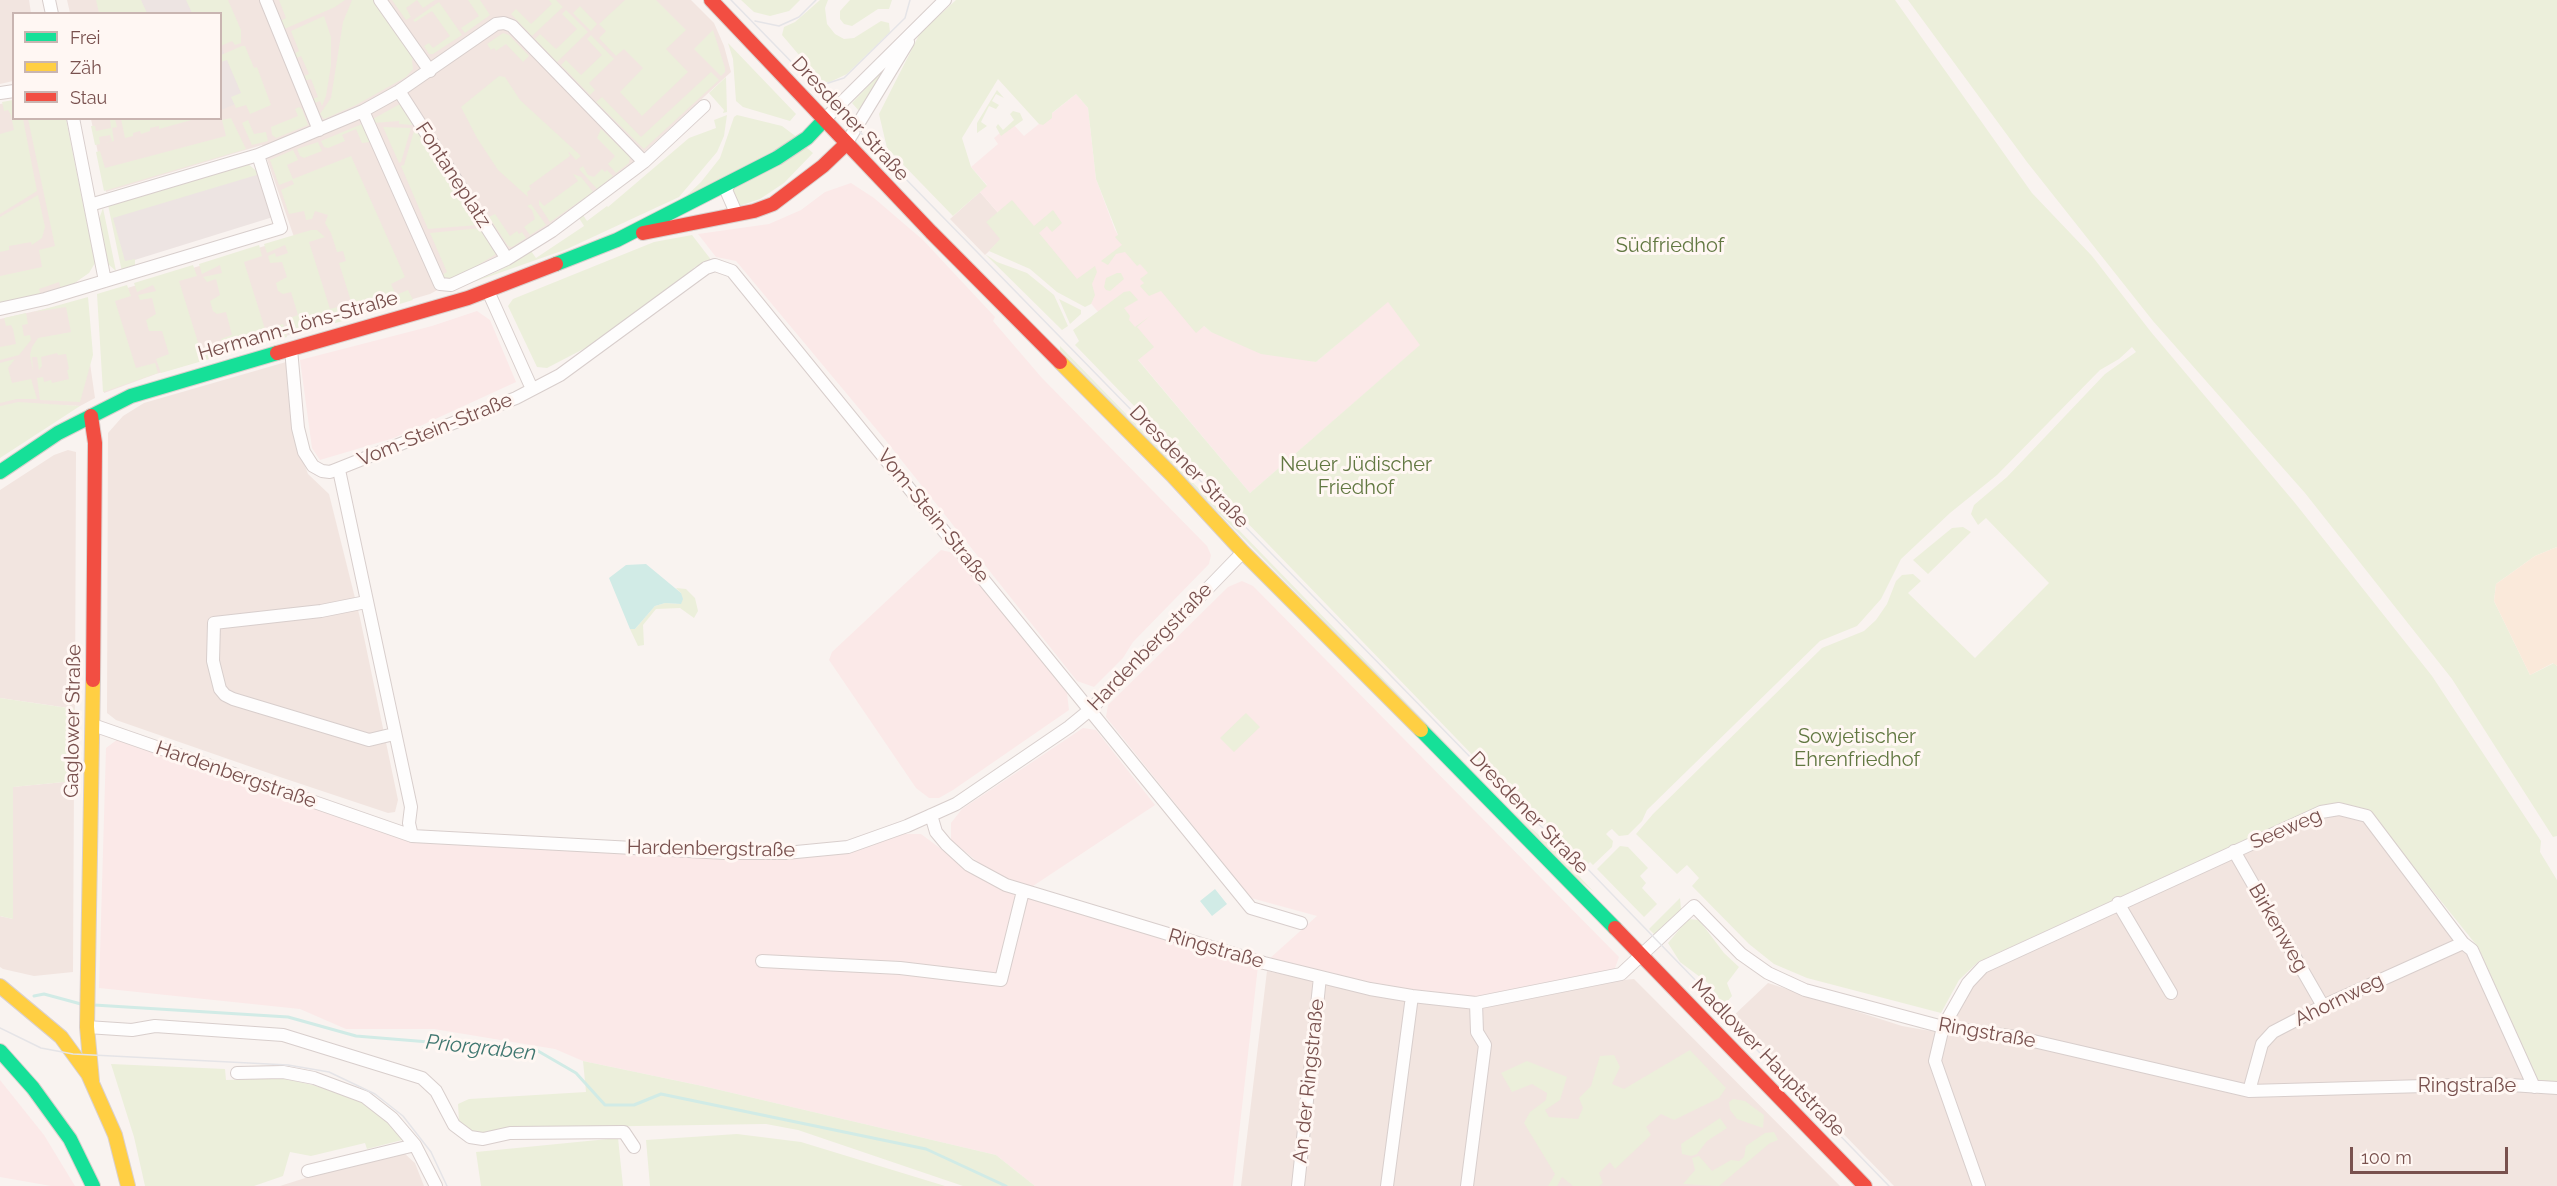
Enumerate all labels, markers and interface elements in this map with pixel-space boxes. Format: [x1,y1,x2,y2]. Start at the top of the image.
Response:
legend [12,12,222,120]
text: Frei [70,27,100,48]
street label: Dresdener Straße [786,52,914,186]
text: Zäh [70,57,102,78]
text: Stau [70,87,107,108]
street label: Fontaneplatz [410,118,496,232]
park label: Südfriedhof [1616,234,1724,258]
street label: Hermann-Löns-Straße [195,286,401,366]
street label: Vom-Stein-Straße [354,388,516,472]
street label: Dresdener Straße [1124,401,1254,533]
street label: Vom-Stein-Straße [872,444,994,588]
park label: Neuer Jüdischer Friedhof [1280,453,1432,500]
street label: Hardenbergstraße [1083,578,1217,716]
street label: Gaglower Straße [60,644,86,798]
park label: Sowjetischer Ehrenfriedhof [1794,725,1920,772]
street label: Hardenbergstraße [153,736,319,814]
street label: Dresdener Straße [1464,747,1594,879]
street label: Seeweg [2247,803,2325,855]
street label: Hardenbergstraße [627,836,795,862]
street label: Birkenweg [2243,880,2313,976]
street label: Ringstraße [1165,924,1267,974]
street label: Ahornweg [2291,968,2387,1032]
street label: Madlower Hauptstraße [1686,974,1850,1142]
street label: An der Ringstraße [1288,998,1330,1164]
street label: Ringstraße [1936,1013,2038,1053]
water label: Priorgraben [425,1030,537,1066]
street label: Ringstraße [2418,1074,2516,1098]
scale bar [2353,1135,2510,1173]
text: 100 m [2361,1147,2412,1168]

